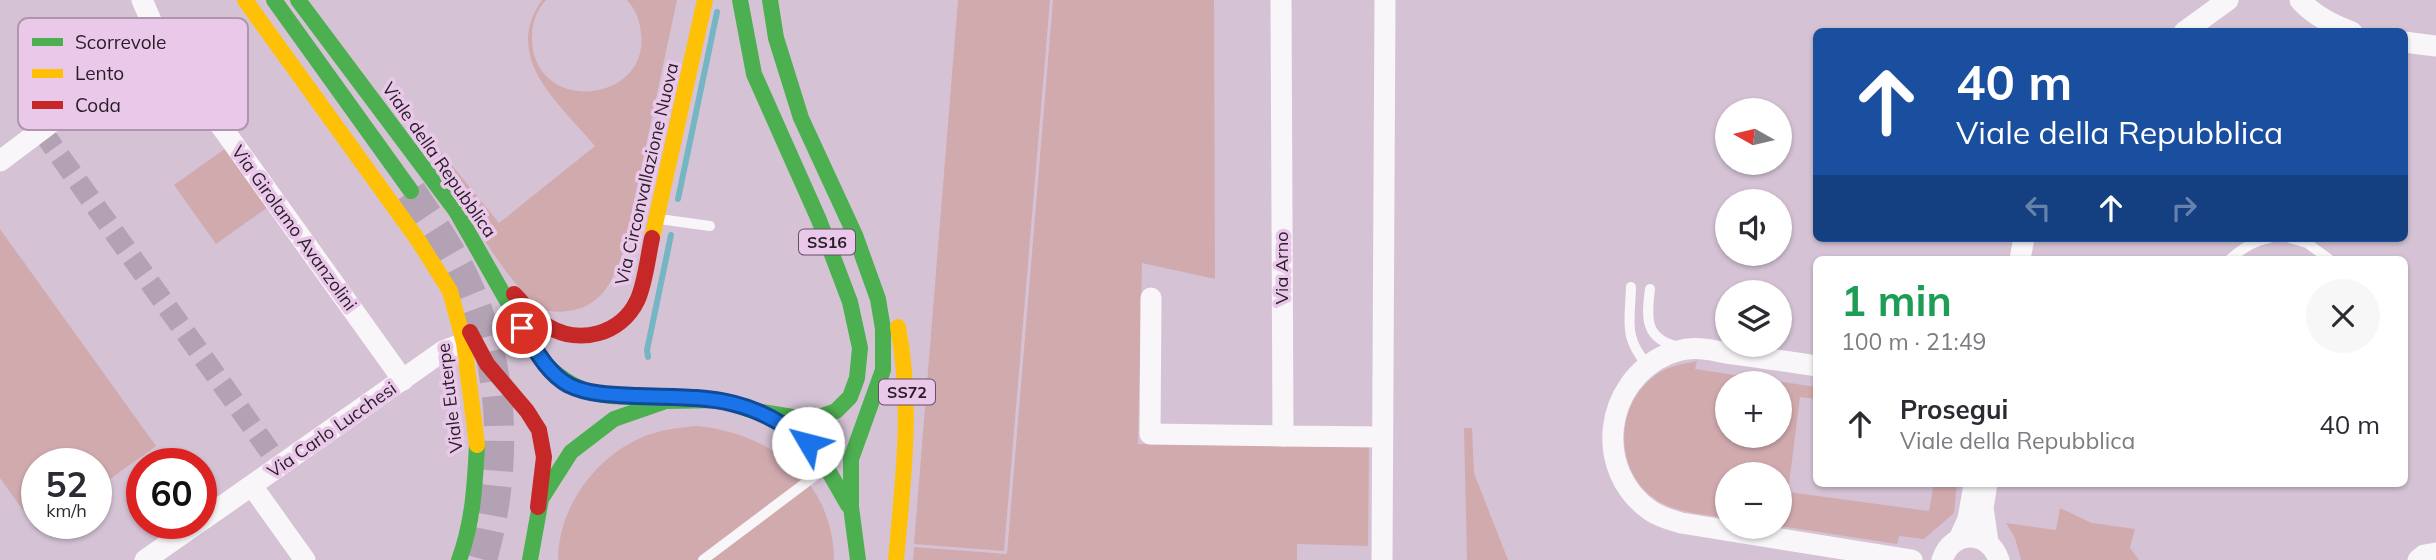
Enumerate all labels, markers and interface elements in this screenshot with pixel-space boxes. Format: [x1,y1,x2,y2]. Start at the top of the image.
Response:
legend [18,18,248,130]
text: Scorrevole [75,30,166,54]
text: 40 m [1956,51,2072,112]
icon: ahead [1841,56,1932,147]
street label: Via Circonvallazione Nuova [610,60,683,287]
text: Lento [75,61,124,85]
street label: Viale della Repubblica [377,78,502,242]
text: Coda [75,93,121,117]
north arrow [1715,98,1792,175]
map controls [1715,98,1792,539]
text: Viale della Repubblica [1956,112,2283,152]
street label: Via Girolamo Avanzolini [227,141,362,315]
button: sound [1715,189,1792,266]
icon: left [2019,189,2057,227]
icon: ahead [2092,189,2130,227]
icon: right [2165,189,2203,227]
road number: SS16 [799,230,855,254]
street label: Via Arno [1270,232,1293,304]
text: 1 min [1841,274,1952,327]
button: close [2306,279,2380,353]
button: layers [1715,280,1792,357]
pin [492,298,552,358]
icon: arrive [503,309,541,347]
text: 100 m · 21:49 [1841,327,1986,356]
street label: Viale Euterpe [431,342,468,454]
button: + [1715,371,1792,448]
street label: Via Carlo Lucchesi [263,377,401,483]
road number: SS72 [879,380,935,404]
text: Prosegui [1900,393,2008,426]
icon: ahead [1841,405,1879,443]
position arrow [771,406,845,480]
text: 40 m [2319,408,2380,441]
text: Viale della Repubblica [1900,426,2135,455]
speed limit sign: 60 [126,448,217,539]
text: 52 [45,462,88,506]
button: − [1715,462,1792,539]
text: km/h [46,499,87,522]

